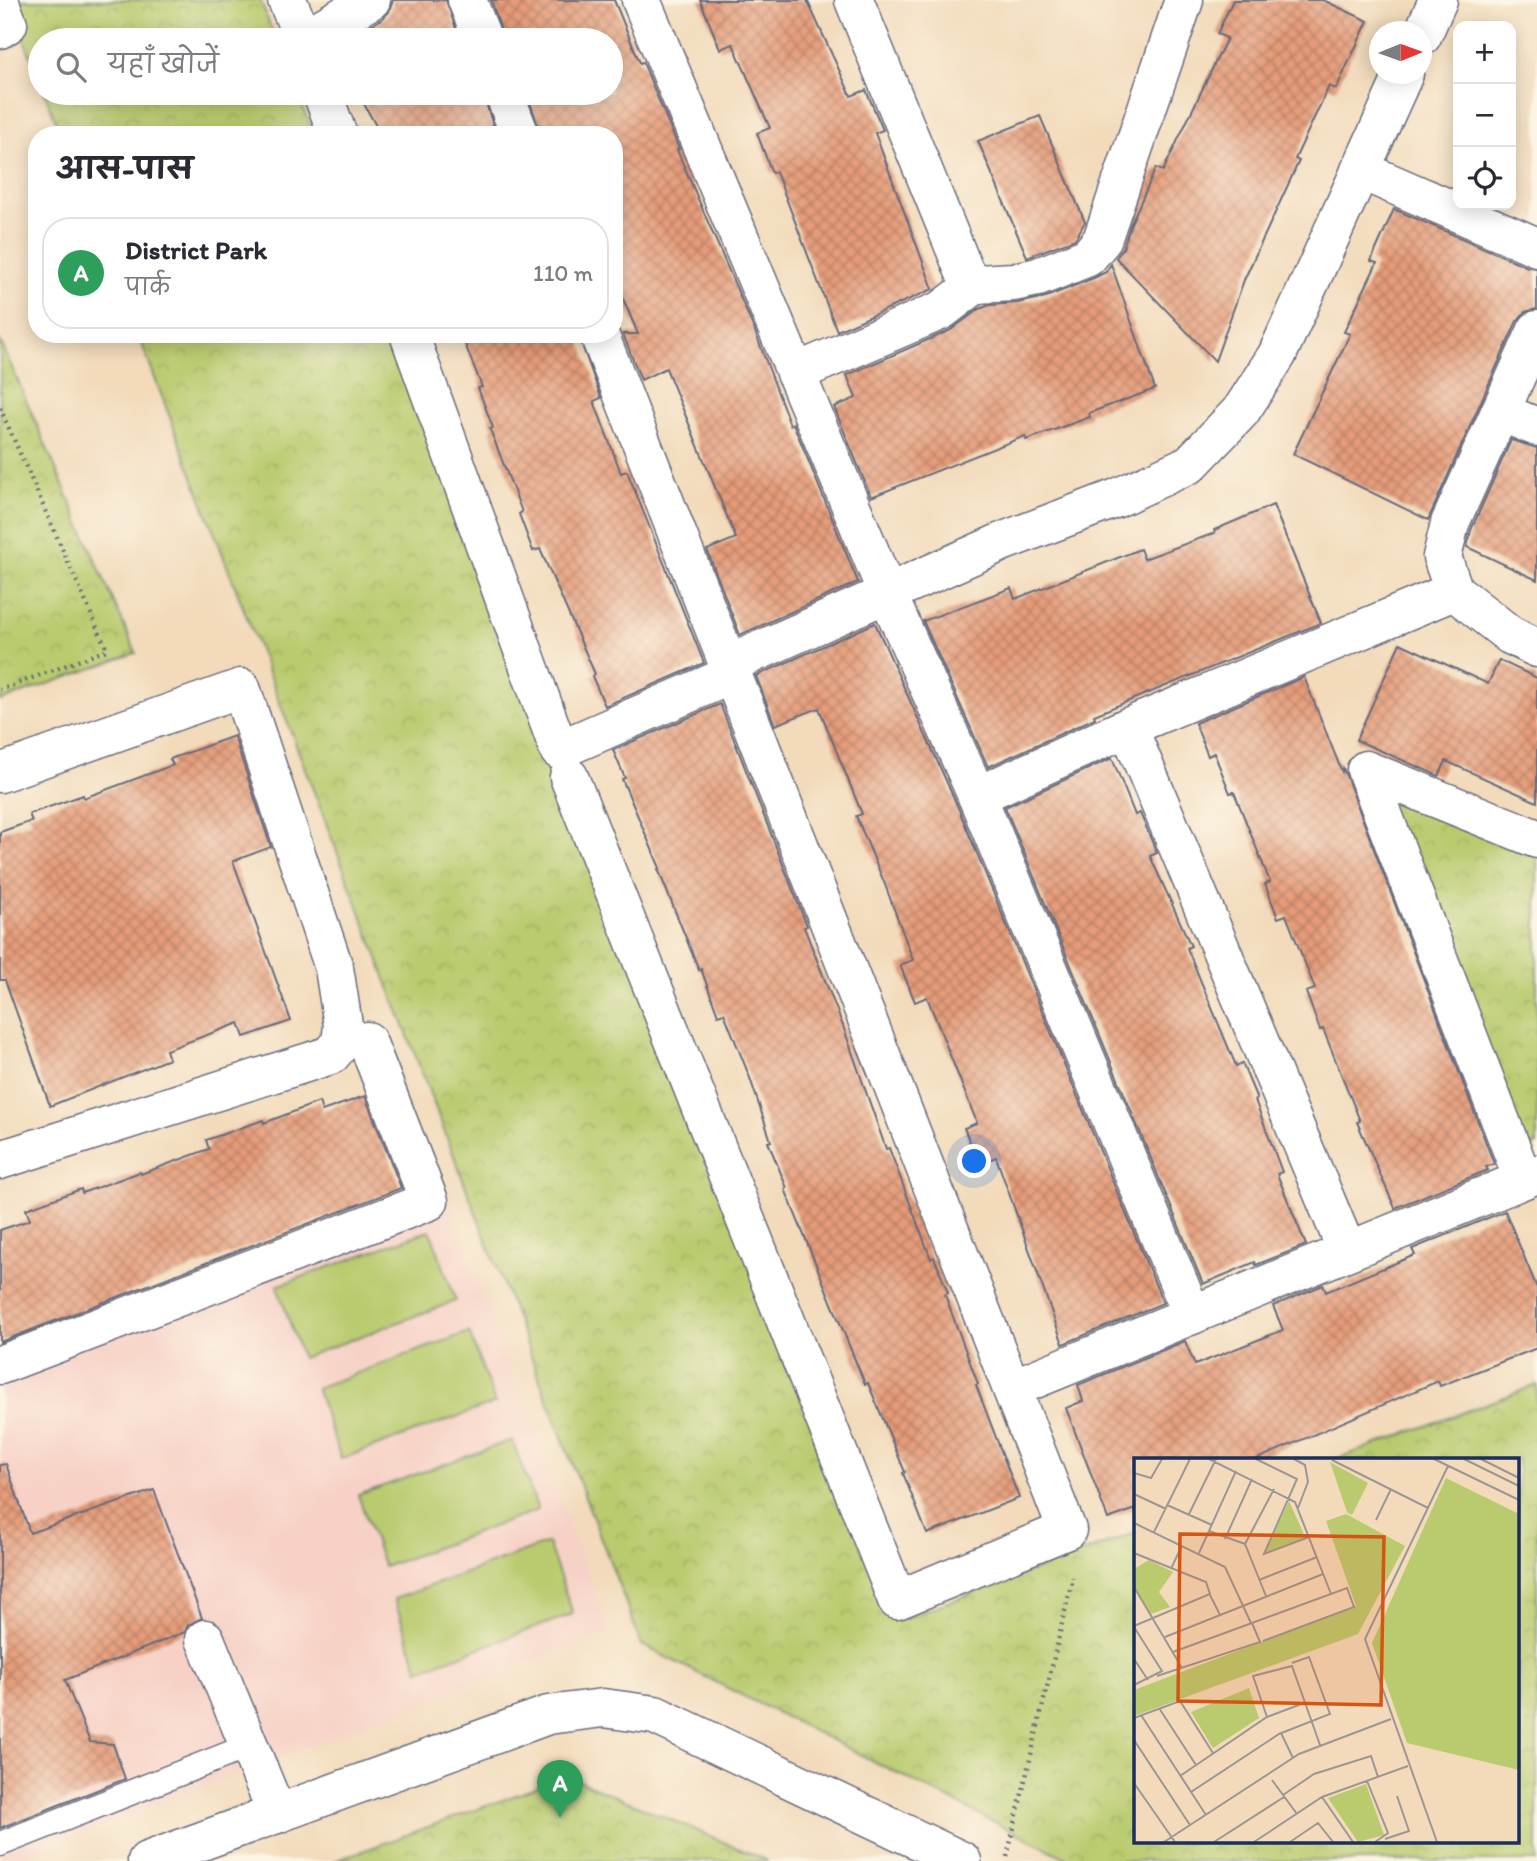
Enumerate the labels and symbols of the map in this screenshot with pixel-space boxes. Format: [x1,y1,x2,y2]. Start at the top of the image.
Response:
north arrow [1369,21,1432,84]
your location [957,1144,991,1178]
inset map [1134,1458,1520,1843]
pin: A [537,1760,583,1818]

